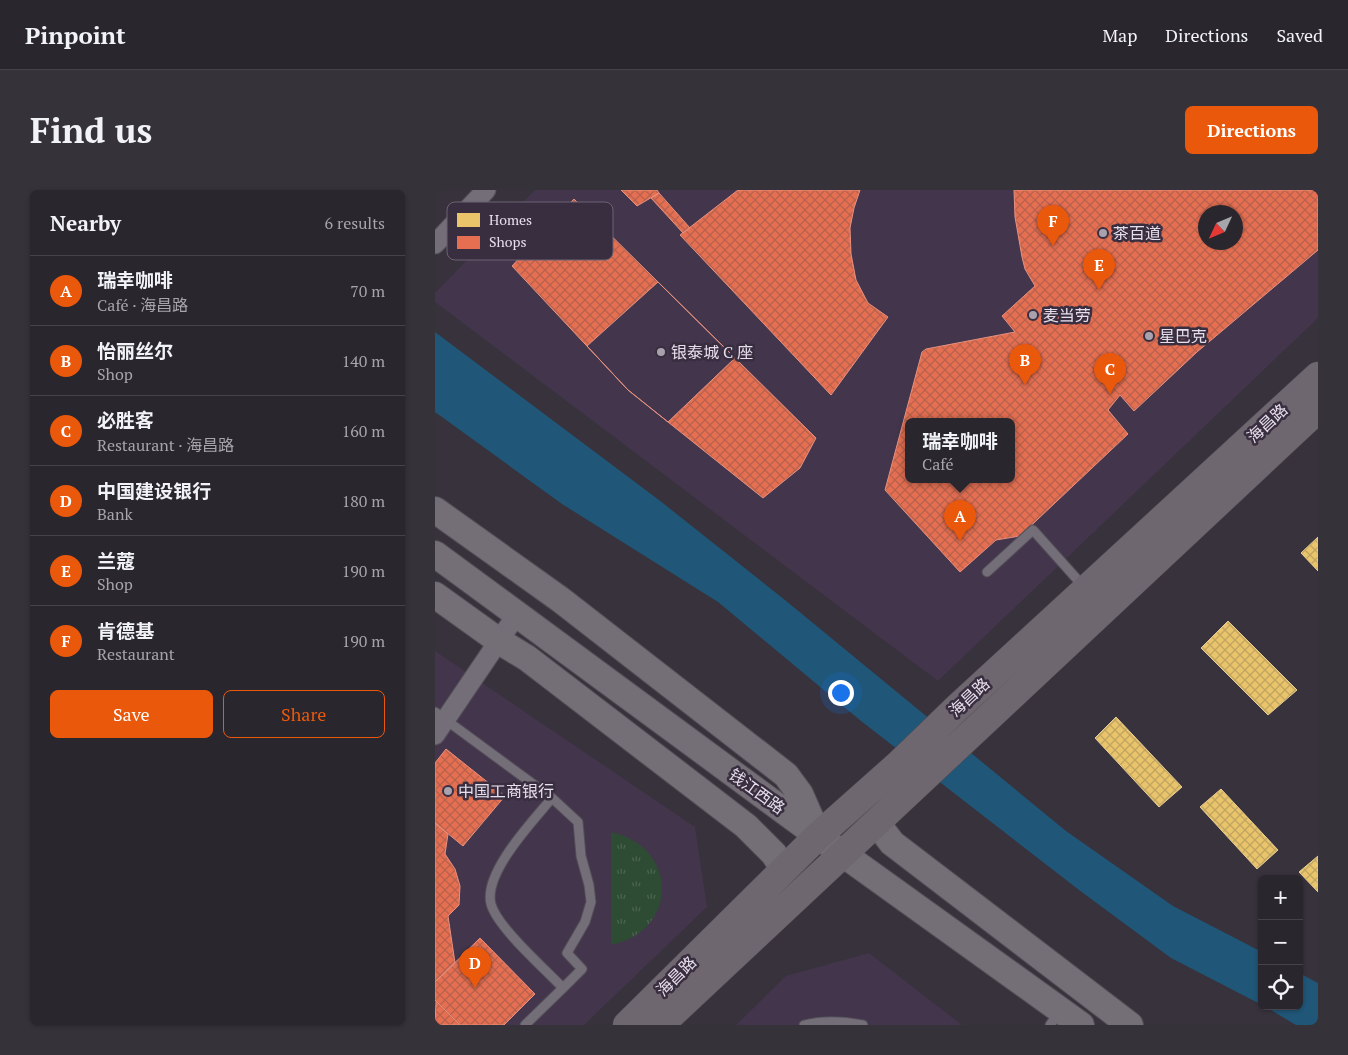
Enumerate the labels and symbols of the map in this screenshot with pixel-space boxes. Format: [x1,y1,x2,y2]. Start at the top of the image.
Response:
legend [447,202,613,260]
pin: F [1037,205,1069,246]
north arrow [1198,205,1243,250]
text: Homes [489,210,532,229]
place label: 茶百道 [1113,222,1161,244]
marker: 茶百道 [1097,227,1109,239]
text: Shops [489,232,526,251]
pin: E [1083,249,1115,290]
place label: 麦当劳 [1043,304,1091,326]
marker: 麦当劳 [1027,309,1039,321]
place label: 星巴克 [1159,325,1207,347]
marker: 星巴克 [1143,330,1155,342]
place label: 银泰城 C 座 [671,341,753,363]
pin: B [1009,344,1041,385]
marker: 银泰城 C 座 [655,346,667,358]
pin: C [1094,353,1126,394]
street label: 海昌路 [1242,399,1292,447]
pin: A [944,500,976,541]
street label: 海昌路 [944,673,994,721]
your location [828,680,854,706]
street label: 钱江西路 [725,763,789,819]
place label: 中国工商银行 [458,780,554,802]
marker: 中国工商银行 [442,785,454,797]
pin: D [459,947,491,988]
street label: 海昌路 [651,951,701,1001]

